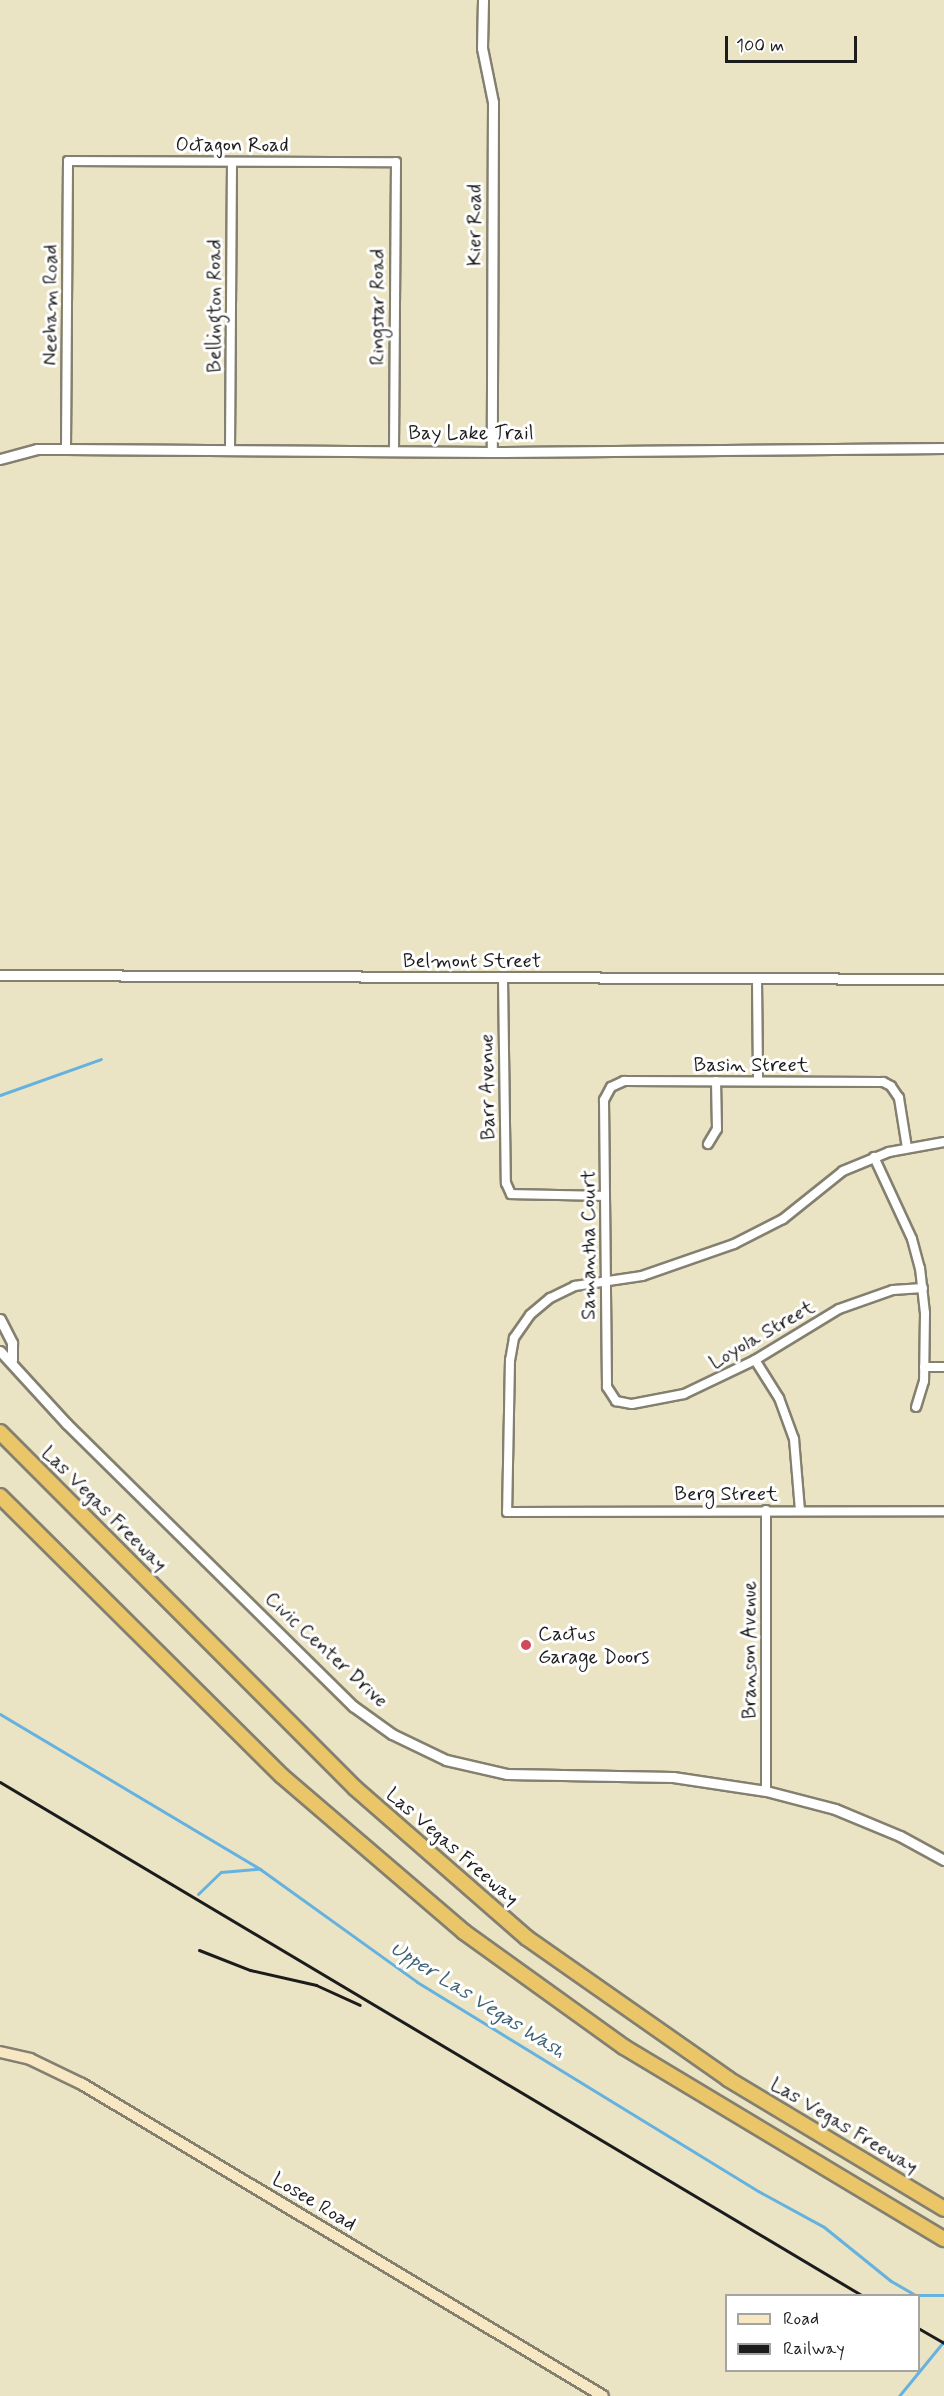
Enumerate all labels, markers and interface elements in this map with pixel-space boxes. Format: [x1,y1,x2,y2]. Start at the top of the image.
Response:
scale bar [728,24,860,62]
text: 100 m [736,34,784,58]
street label: Octagon Road [176,133,288,157]
street label: Kier Road [463,184,487,266]
street label: Bellington Road [203,240,227,372]
street label: Neeham Road [39,244,63,366]
street label: Ringstar Road [366,250,390,364]
street label: Bay Lake Trail [409,421,533,445]
street label: Belmont Street [403,949,541,973]
street label: Barr Avenue [475,1032,501,1142]
street label: Basin Street [694,1053,808,1077]
street label: Samantha Court [577,1172,601,1318]
street label: Loyola Street [705,1295,819,1375]
street label: Las Vegas Freeway [37,1442,171,1576]
street label: Berg Street [674,1482,778,1506]
street label: Branson Avenue [738,1578,762,1722]
street label: Civic Center Drive [260,1587,392,1713]
place label: Cactus Garage Doors [538,1622,649,1669]
marker: Cactus Garage Doors [519,1638,533,1652]
street label: Las Vegas Freeway [382,1784,522,1910]
water label: Upper Las Vegas Wash [387,1937,569,2063]
street label: Las Vegas Freeway [767,2073,921,2179]
street label: Losee Road [268,2168,360,2236]
legend [725,2294,920,2372]
text: Road [783,2307,819,2331]
text: Railway [783,2337,845,2361]

